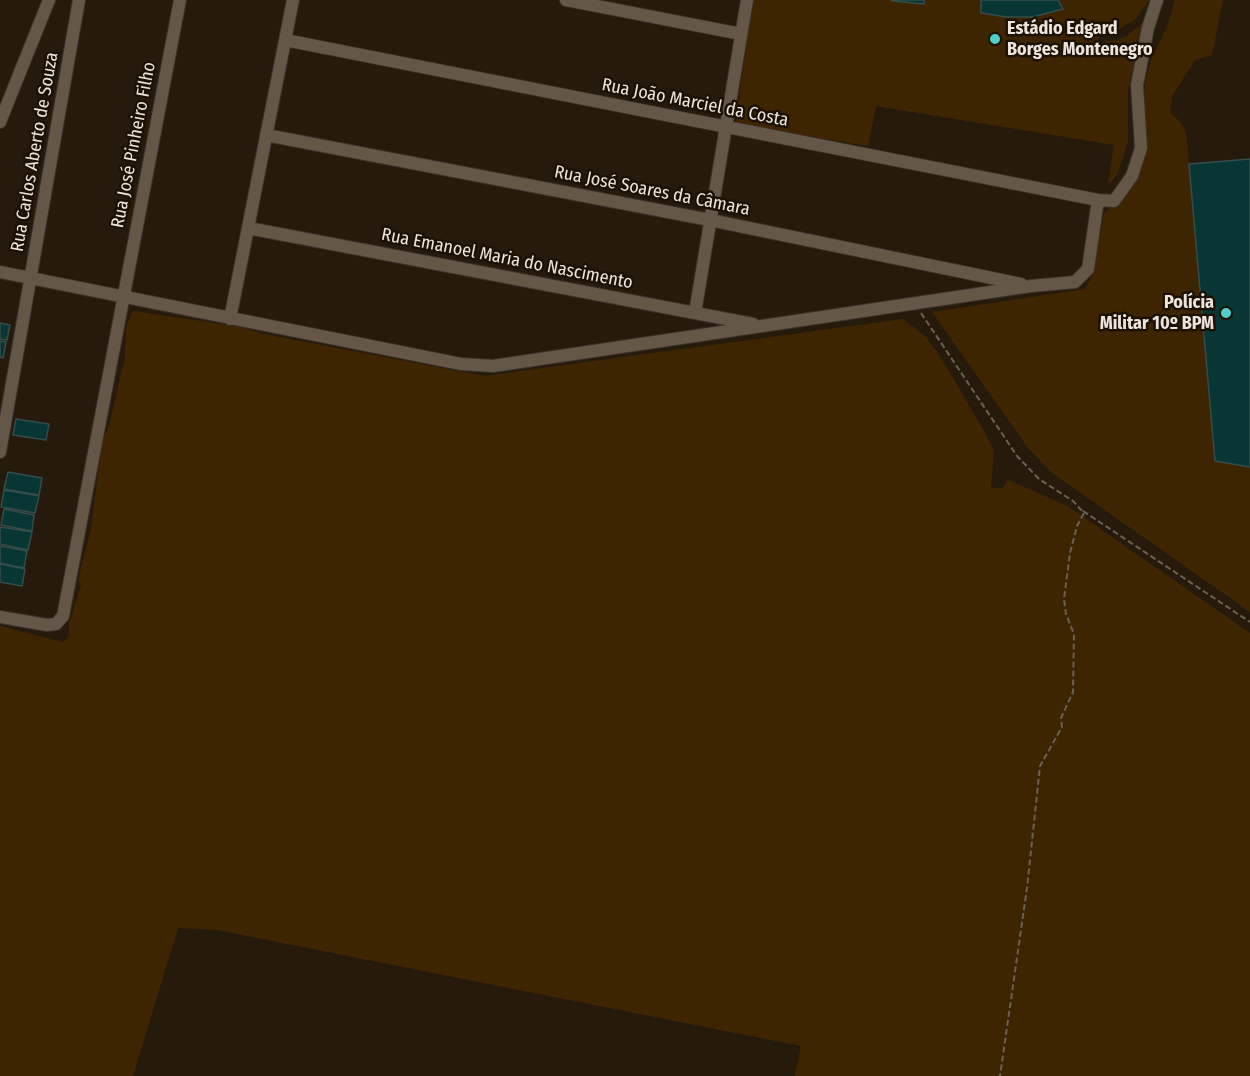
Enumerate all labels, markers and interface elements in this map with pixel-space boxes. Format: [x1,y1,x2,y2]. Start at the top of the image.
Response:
place label: Estádio Edgard Borges Montenegro [1007,18,1153,60]
marker: Estádio Edgard Borges Montenegro [988,32,1002,46]
street label: Rua Carlos Aberto de Souza [7,51,63,253]
street label: Rua José Pinheiro Filho [107,60,161,230]
street label: Rua João Marciel da Costa [600,74,790,132]
street label: Rua José Soares da Câmara [552,161,752,221]
street label: Rua Emanoel Maria do Nascimento [379,224,635,294]
place label: Polícia Militar 10º BPM [1100,292,1214,334]
marker: Polícia Militar 10º BPM [1219,306,1233,320]

